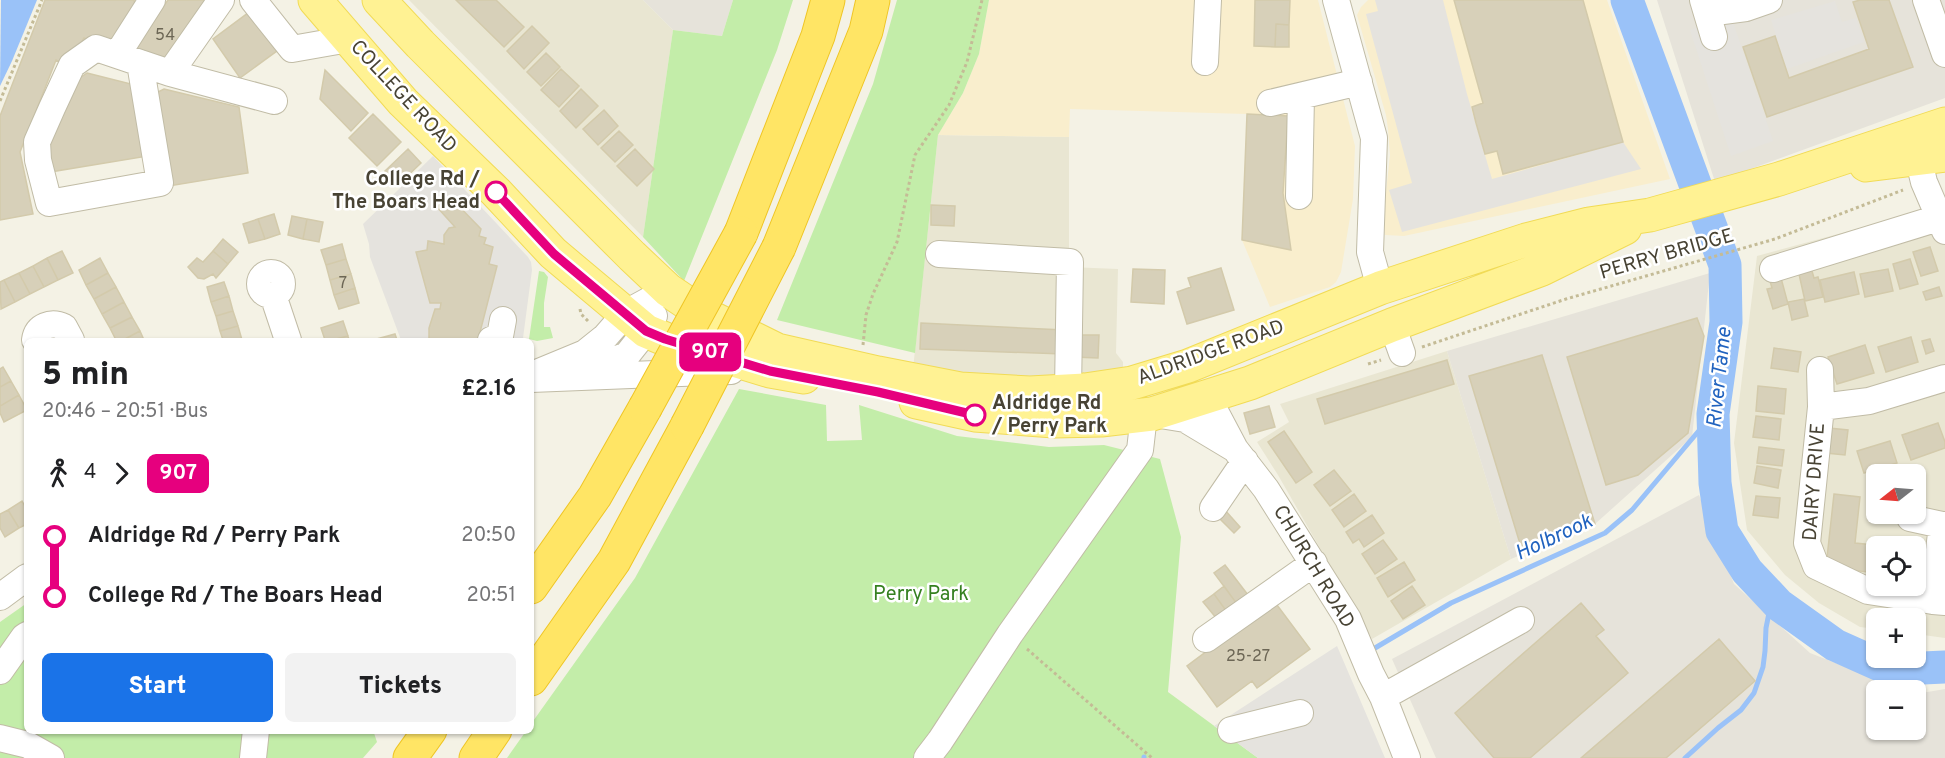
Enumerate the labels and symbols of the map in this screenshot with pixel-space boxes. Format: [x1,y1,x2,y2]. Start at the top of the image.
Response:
house number: 54 [155,26,175,46]
street label: COLLEGE ROAD [344,35,462,159]
place label: College Rd / The Boars Head [332,167,481,216]
marker: College Rd / The Boars Head [485,181,507,203]
street label: PERRY BRIDGE [1597,223,1737,287]
house number: 7 [339,274,347,294]
street label: ALDRIDGE ROAD [1134,314,1288,392]
water label: River Tame [1701,325,1739,430]
line badge: 907 [676,332,744,372]
place label: Aldridge Rd / Perry Park [991,391,1107,440]
marker: Aldridge Rd / Perry Park [964,404,986,426]
street label: DAIRY DRIVE [1798,422,1832,542]
north arrow [1866,464,1926,524]
street label: CHURCH ROAD [1266,501,1360,633]
water label: Holbrook [1511,508,1597,568]
park label: Perry Park [873,582,969,608]
house number: 25-27 [1226,647,1270,667]

